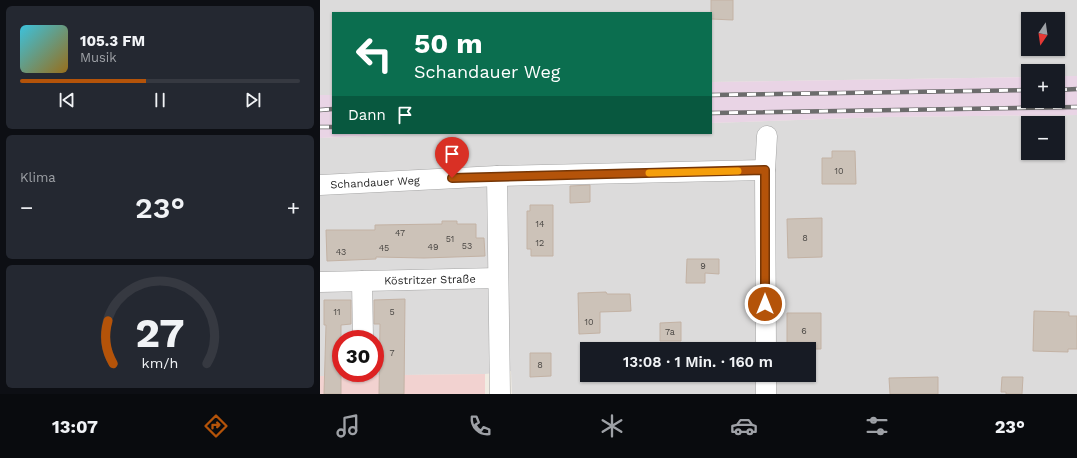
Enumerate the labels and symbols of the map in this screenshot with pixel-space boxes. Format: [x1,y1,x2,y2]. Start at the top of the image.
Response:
north arrow [1021,12,1065,56]
pin [435,137,469,178]
house number: 10 [834,166,844,176]
street label: Schandauer Weg [330,174,420,191]
house number: 14 [535,219,545,229]
house number: 47 [395,228,405,238]
house number: 8 [802,233,808,243]
house number: 51 [446,234,454,244]
house number: 12 [536,238,544,248]
house number: 53 [462,241,472,251]
house number: 49 [427,242,439,252]
house number: 45 [379,243,389,253]
house number: 43 [336,247,346,257]
house number: 9 [700,261,706,271]
street label: Köstritzer Straße [384,273,476,288]
position arrow [744,283,786,325]
house number: 11 [333,307,341,317]
house number: 5 [389,307,395,317]
house number: 10 [584,317,594,327]
house number: 6 [801,326,807,336]
house number: 7a [665,327,675,337]
speed limit sign: 30 [332,330,384,382]
house number: 7 [389,348,395,358]
house number: 8 [537,360,543,370]

